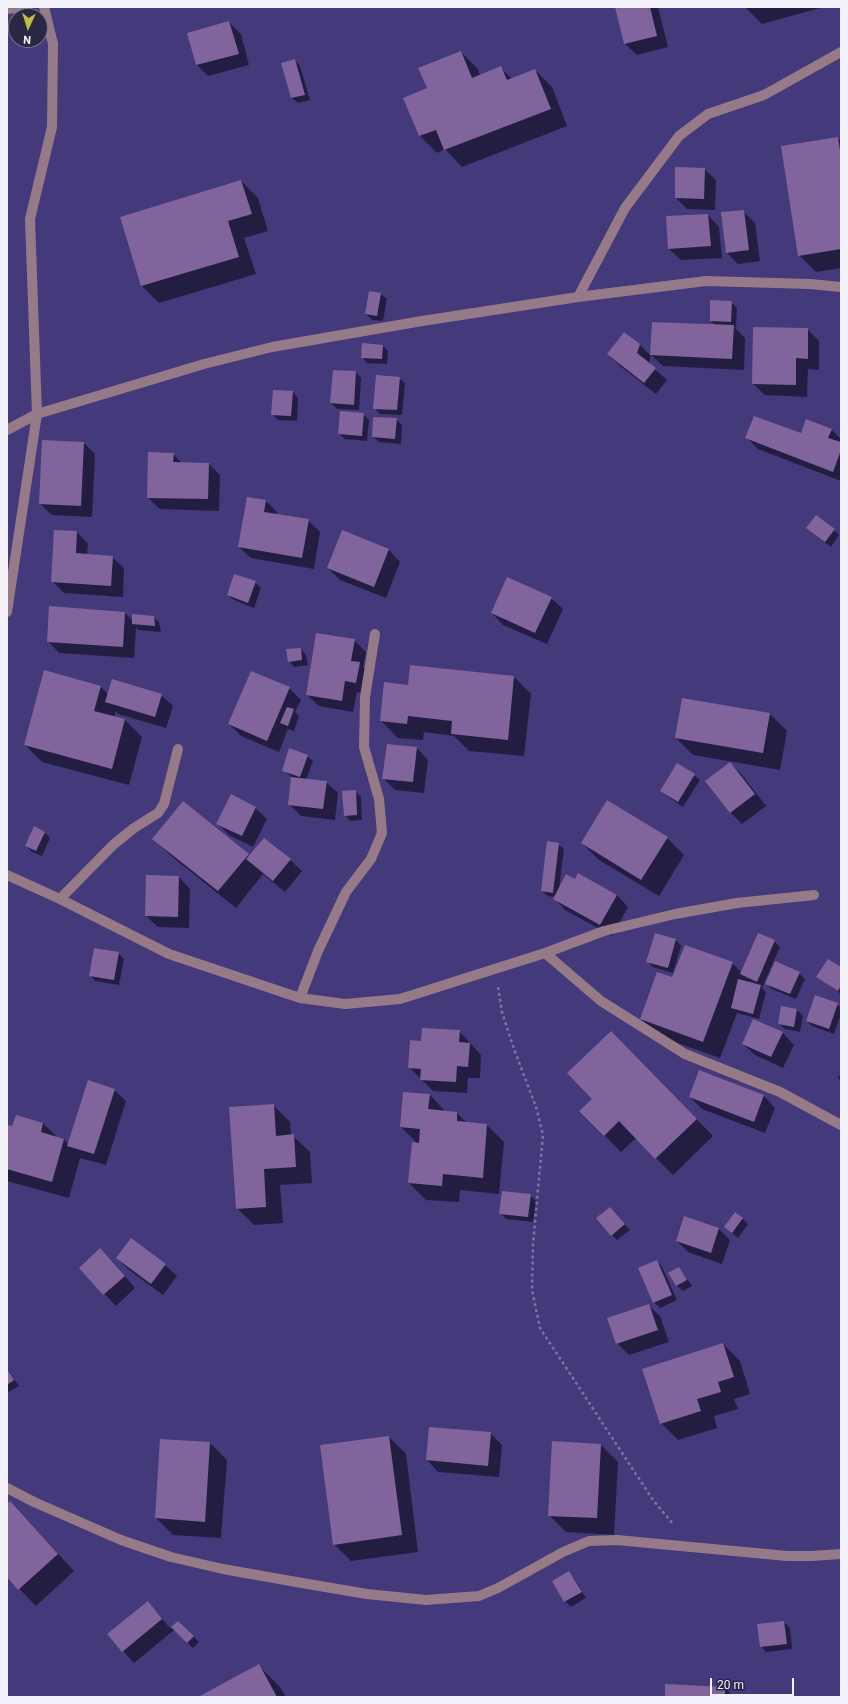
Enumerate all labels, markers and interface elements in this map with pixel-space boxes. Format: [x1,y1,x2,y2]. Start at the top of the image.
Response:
north arrow [8,8,48,48]
text: N [23,33,32,46]
scale bar [712,1670,796,1696]
text: 20 m [717,1678,744,1692]

